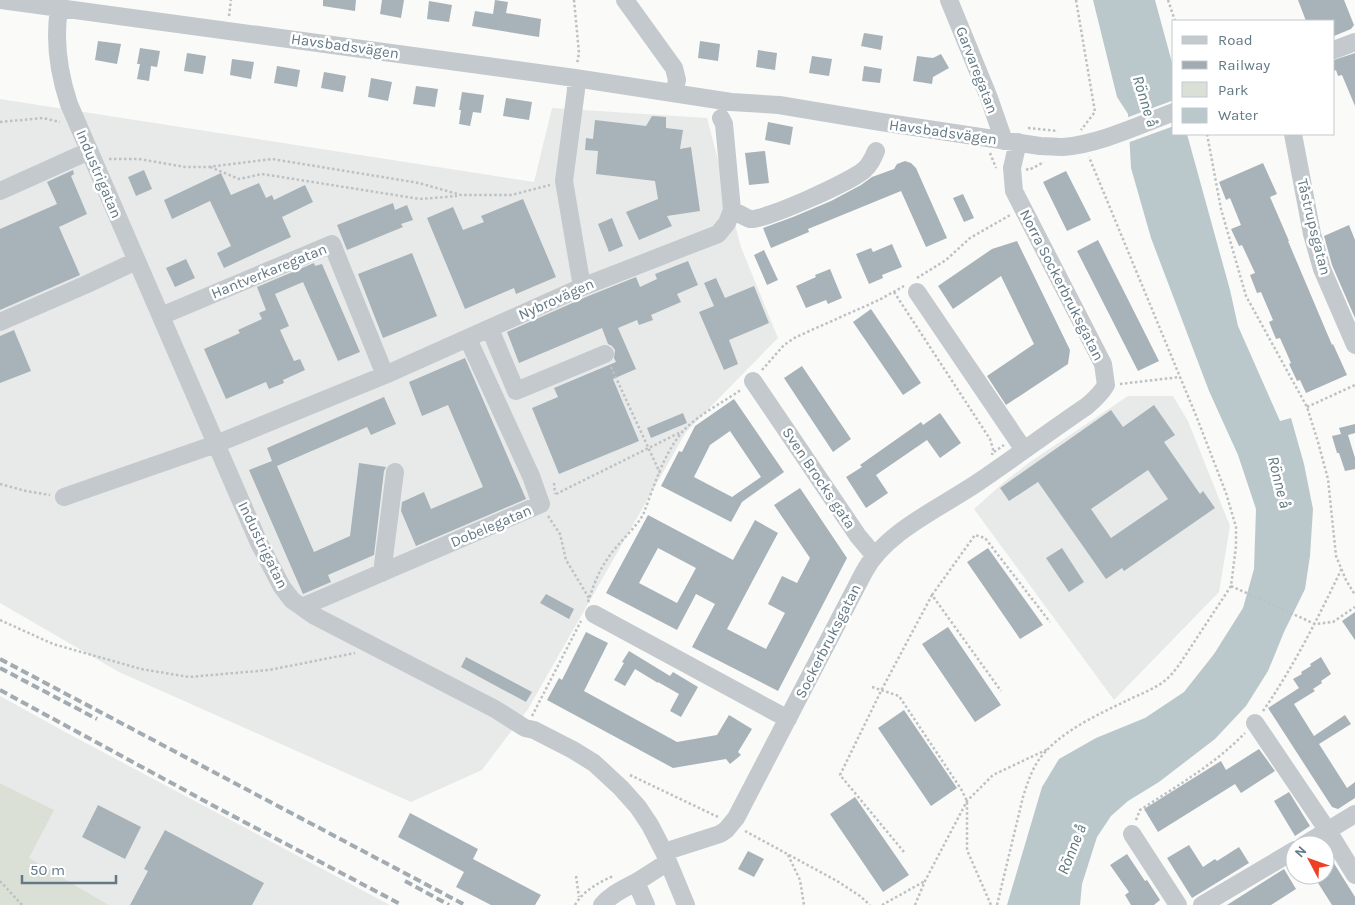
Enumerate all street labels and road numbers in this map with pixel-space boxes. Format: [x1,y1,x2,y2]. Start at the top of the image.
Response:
street label: Garvaregatan [952,24,1002,116]
street label: Havsbadsvägen [290,30,400,62]
street label: Havsbadsvägen [888,116,998,148]
street label: Industrigatan [72,127,126,221]
street label: Tåstrupsgatan [1293,177,1335,277]
street label: Norra Sockerbruksgatan [1016,206,1108,364]
street label: Hantverkaregatan [209,240,329,302]
street label: Nybrovägen [515,274,597,324]
street label: Sven Brocks gata [779,424,859,532]
street label: Industrigatan [234,499,292,591]
street label: Dobelegatan [448,501,534,551]
street label: Sockerbruksgatan [791,581,865,701]

